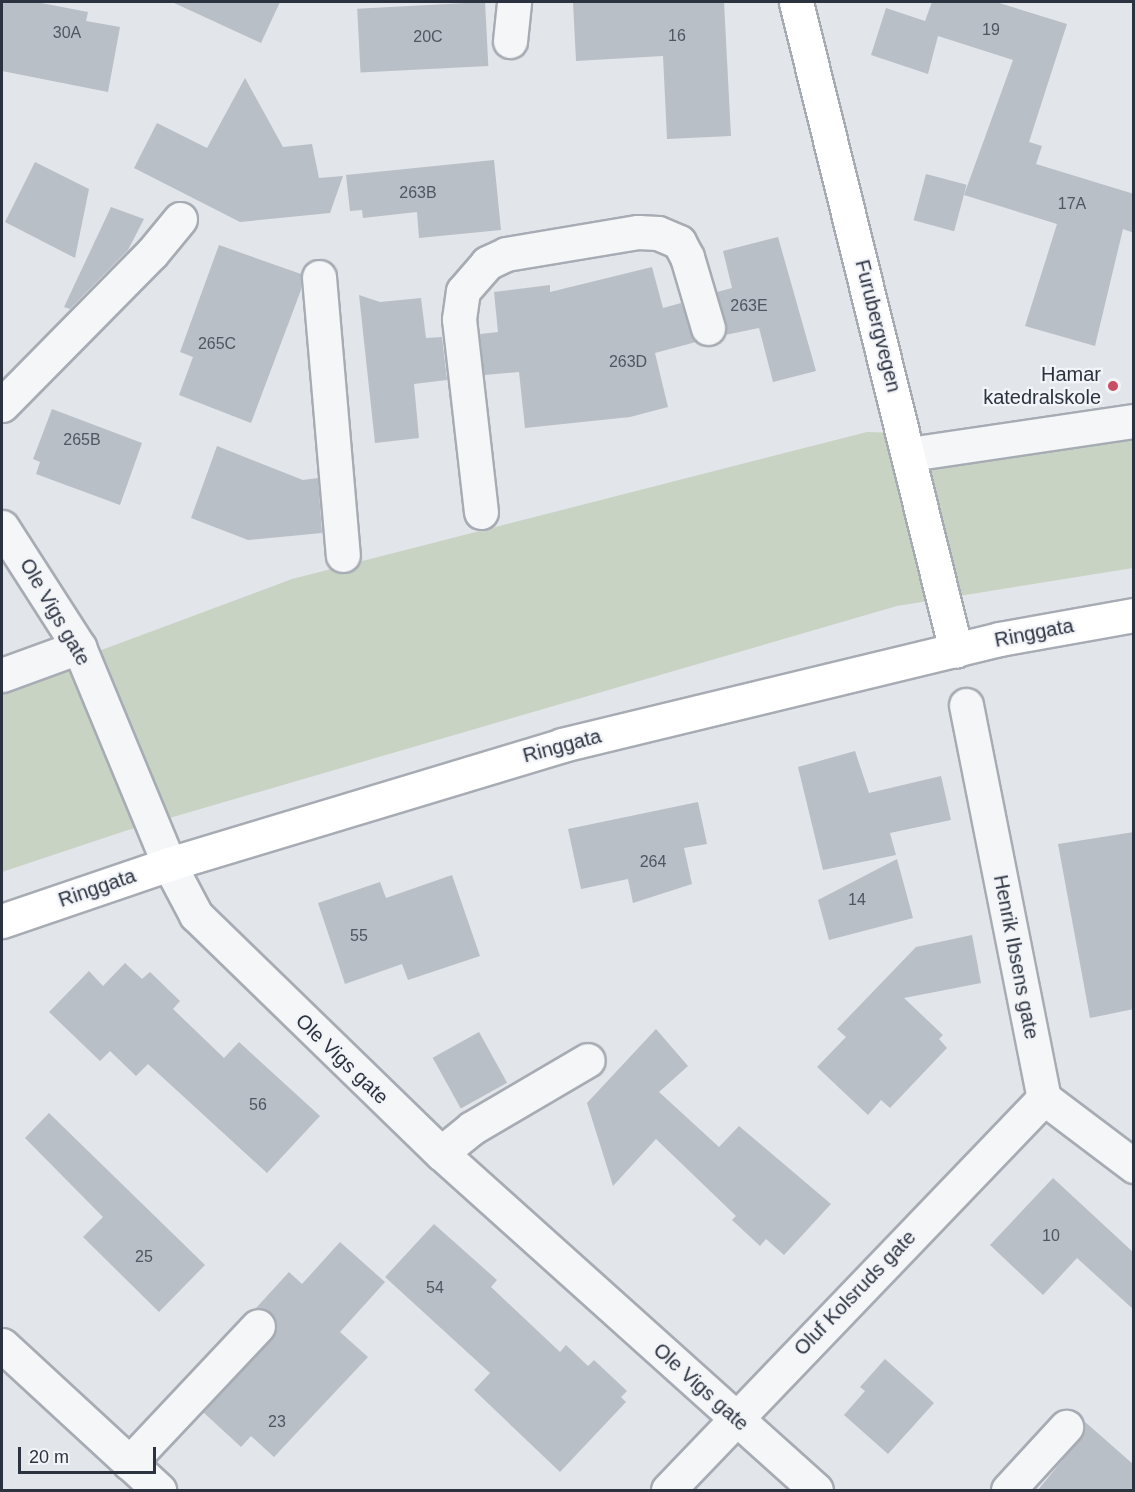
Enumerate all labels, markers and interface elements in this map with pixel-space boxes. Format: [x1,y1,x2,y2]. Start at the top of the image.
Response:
house number: 19 [982,20,1000,40]
house number: 30A [53,23,81,43]
house number: 16 [668,26,686,46]
house number: 20C [413,27,443,47]
house number: 263B [399,183,437,203]
house number: 17A [1058,194,1086,214]
street label: Furubergvegen [850,257,906,395]
house number: 263E [730,296,768,316]
house number: 265C [198,334,236,354]
house number: 263D [609,352,647,372]
place label: Hamar katedralskole [983,362,1101,409]
marker: Hamar katedralskole [1106,379,1120,393]
house number: 265B [63,430,101,450]
street label: Ole Vigs gate [15,554,95,670]
street label: Ringgata [992,614,1076,652]
street label: Ringgata [520,724,604,768]
house number: 264 [640,852,666,872]
street label: Ringgata [55,864,139,912]
street label: Henrik Ibsens gate [988,873,1044,1041]
house number: 14 [848,890,866,910]
house number: 55 [350,926,368,946]
street label: Ole Vigs gate [291,1009,393,1109]
house number: 56 [249,1095,267,1115]
street label: Oluf Kolsruds gate [789,1225,921,1361]
house number: 10 [1042,1226,1060,1246]
house number: 25 [135,1247,153,1267]
house number: 54 [426,1278,444,1298]
street label: Ole Vigs gate [648,1338,754,1436]
house number: 23 [268,1412,286,1432]
scale bar [21,1435,159,1473]
text: 20 m [29,1447,69,1467]

